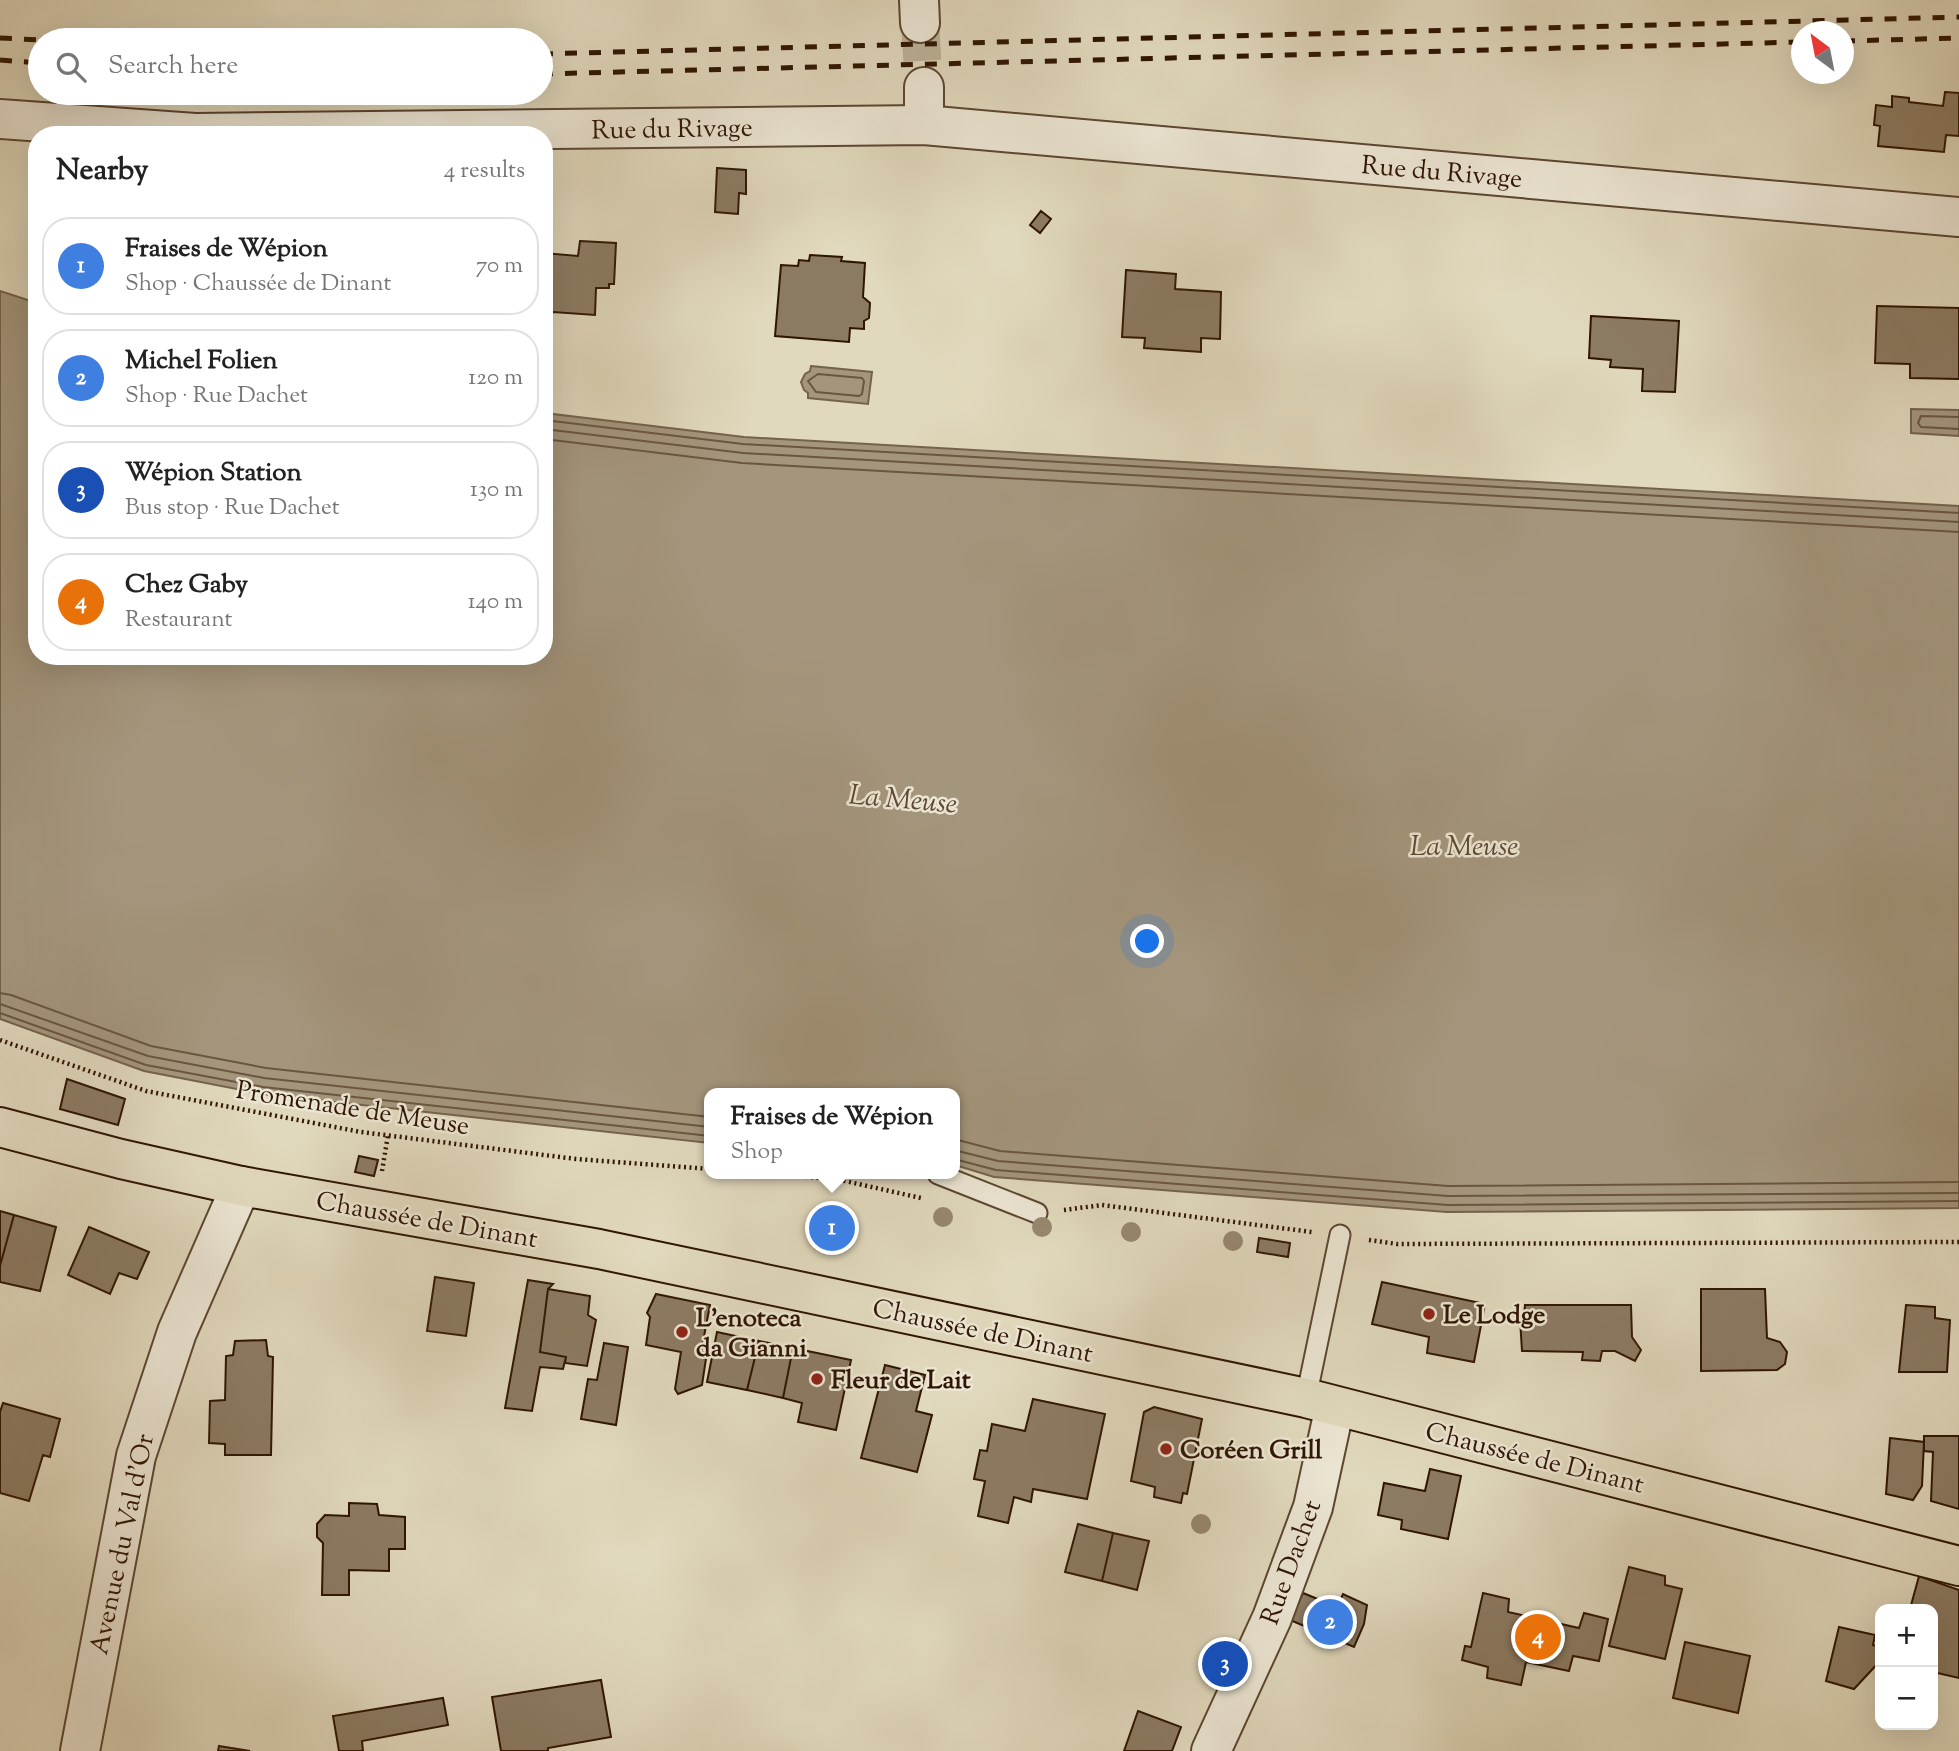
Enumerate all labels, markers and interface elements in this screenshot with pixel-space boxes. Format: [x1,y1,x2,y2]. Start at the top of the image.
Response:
north arrow [1791,21,1854,84]
search box [28,28,553,105]
icon: search [52,48,90,86]
text: Search here [108,48,238,85]
street label: Rue du Rivage [591,111,753,150]
street label: Rue du Rivage [1360,148,1524,199]
text: Nearby [56,150,148,193]
text: 4 results [444,155,525,188]
text: Fraises de Wépion [125,231,328,268]
text: 1 [77,250,85,283]
text: 70 m [476,250,523,283]
text: Shop · Chaussée de Dinant [125,268,391,301]
text: Michel Folien [125,343,278,380]
text: 2 [76,362,86,395]
text: 120 m [468,362,523,395]
text: Shop · Rue Dachet [125,380,308,413]
text: Wépion Station [125,455,302,492]
text: 3 [76,474,86,507]
text: 130 m [470,474,523,507]
text: Bus stop · Rue Dachet [125,492,340,525]
text: Chez Gaby [125,567,248,604]
text: 4 [75,586,87,619]
text: 140 m [468,586,523,619]
text: Restaurant [125,604,232,637]
water label: La Meuse [847,776,959,826]
water label: La Meuse [1410,828,1518,868]
your location [1130,924,1164,958]
street label: Promenade de Meuse [233,1073,472,1146]
popup [704,1088,960,1179]
text: Fraises de Wépion [731,1099,933,1136]
text: Shop [731,1136,783,1169]
street label: Chaussée de Dinant [313,1184,540,1259]
pin: 1 [809,1202,855,1254]
street label: Chaussée de Dinant [869,1291,1096,1374]
place label: Le Lodge [1443,1298,1545,1335]
place label: L'enoteca da Gianni [696,1301,808,1368]
marker: Le Lodge [1421,1306,1437,1322]
marker: L'enoteca da Gianni [674,1324,690,1340]
place label: Fleur de Lait [831,1363,971,1400]
marker: Fleur de Lait [809,1371,825,1387]
street label: Chaussée de Dinant [1421,1414,1648,1505]
street label: Avenue du Val d'Or [82,1430,165,1658]
place label: Coréen Grill [1180,1433,1323,1470]
marker: Coréen Grill [1158,1441,1174,1457]
street label: Rue Dachet [1253,1495,1332,1630]
pin: 2 [1307,1596,1353,1648]
map controls [1875,1604,1938,1730]
button: + [1875,1604,1938,1667]
pin: 4 [1515,1611,1561,1663]
pin: 3 [1202,1638,1248,1690]
button: − [1875,1667,1938,1730]

